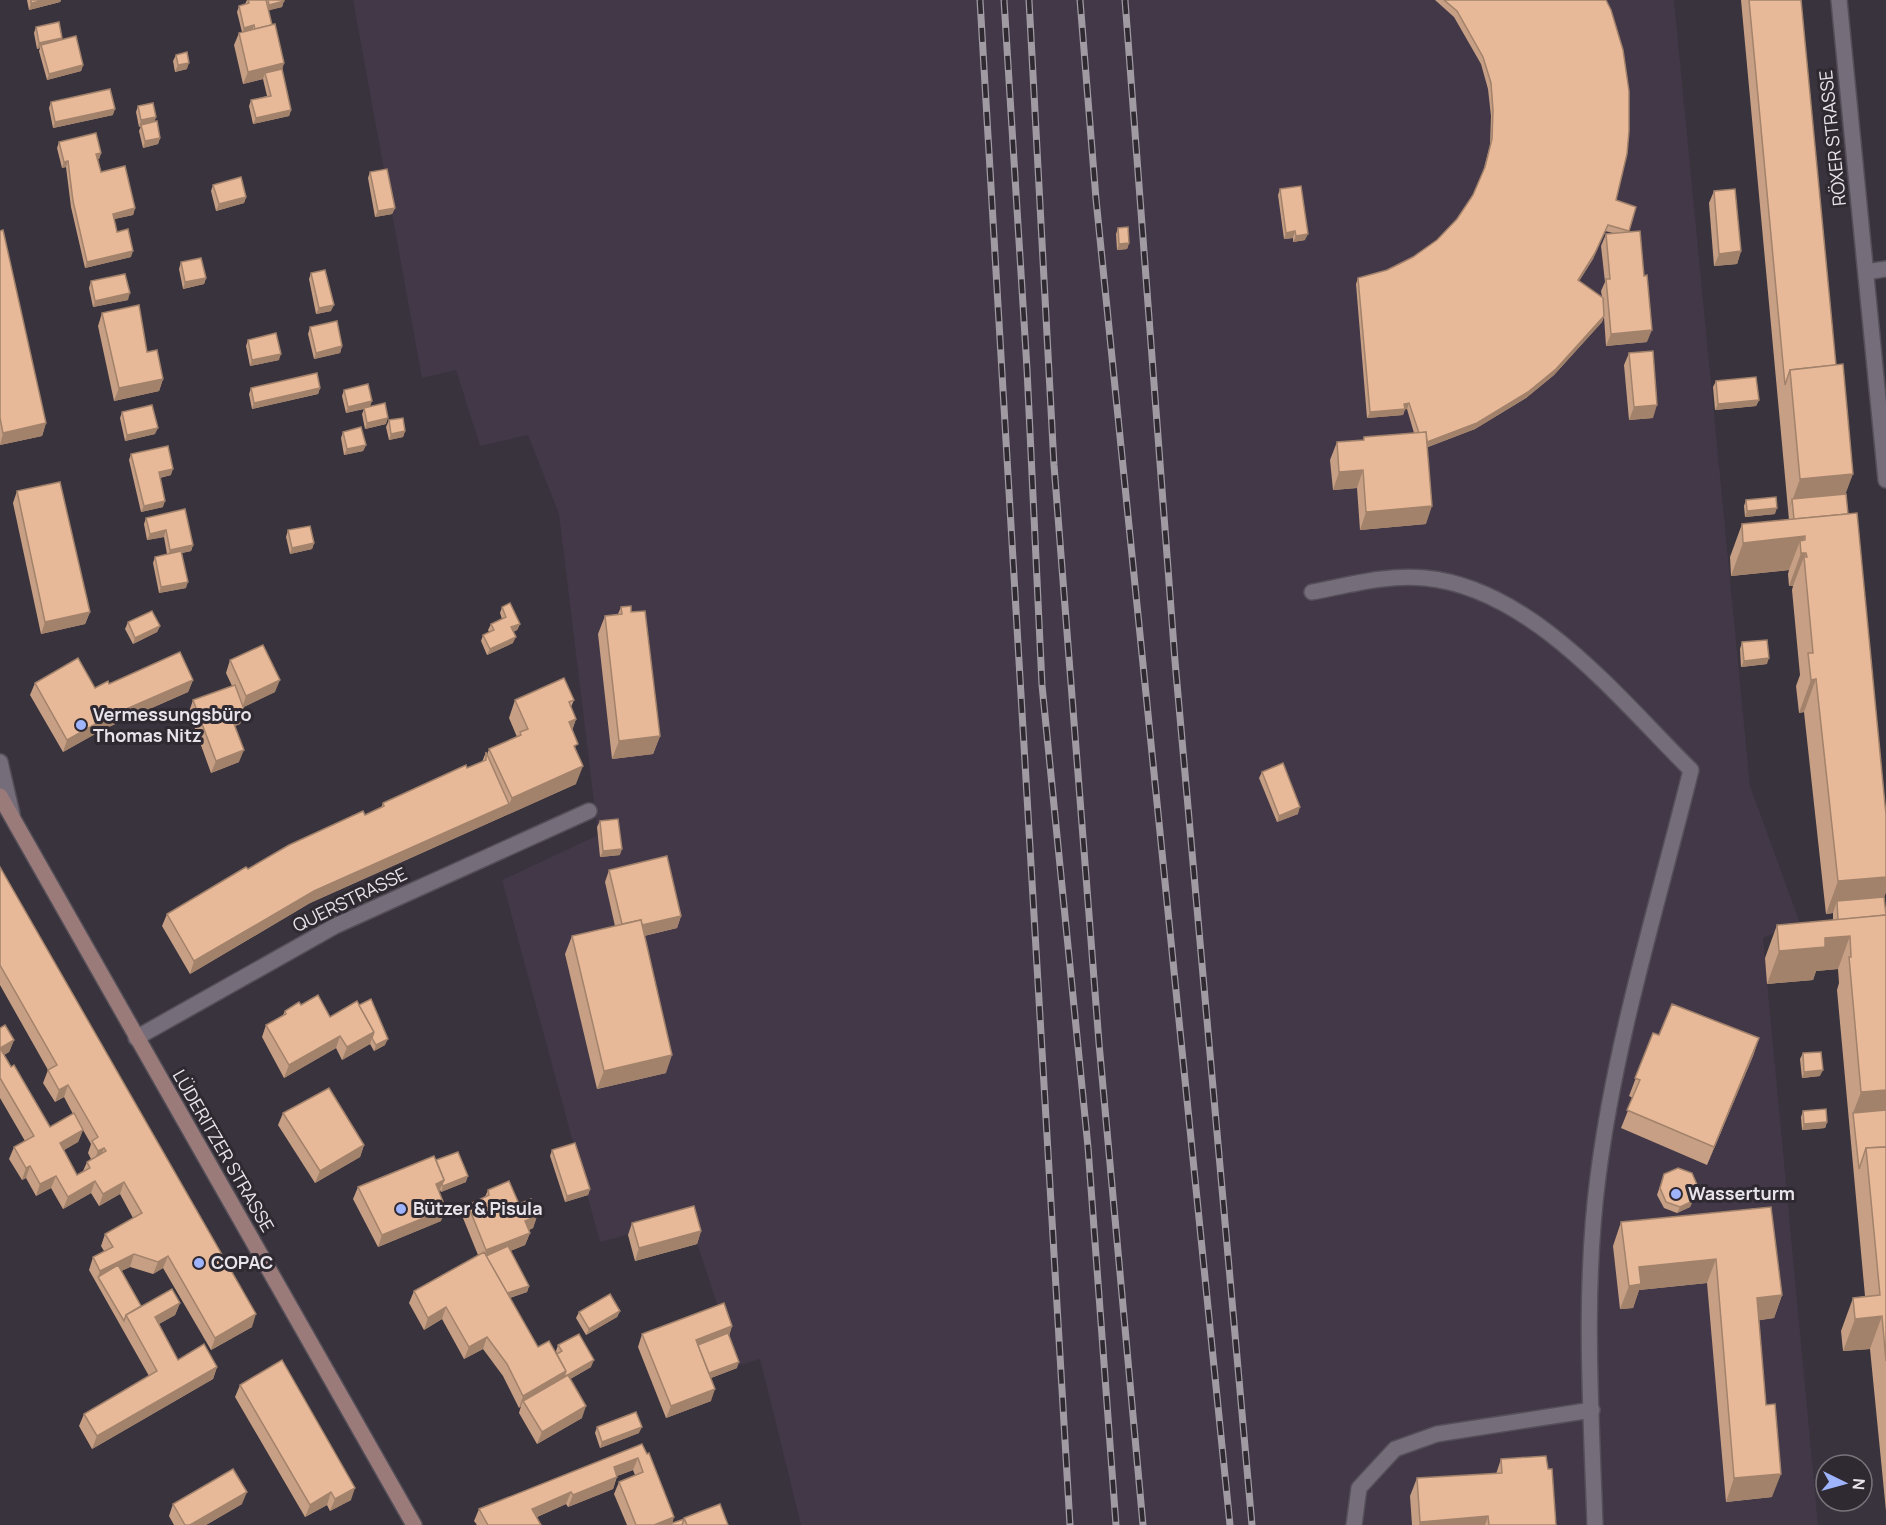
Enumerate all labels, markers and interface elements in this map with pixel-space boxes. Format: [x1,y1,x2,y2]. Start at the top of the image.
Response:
street label: RÖXER STRASSE [1813,69,1851,207]
place label: Vermessungsbüro Thomas Nitz [93,702,252,747]
marker: Vermessungsbüro Thomas Nitz [74,718,88,732]
street label: QUERSTRASSE [288,861,411,937]
street label: LÜDERITZER STRASSE [168,1065,280,1236]
place label: Wasserturm [1688,1181,1795,1205]
marker: Wasserturm [1669,1187,1683,1201]
place label: Bützer & Pisula [413,1196,543,1220]
marker: Bützer & Pisula [394,1202,408,1216]
place label: COPAC [211,1250,273,1274]
marker: COPAC [192,1256,206,1270]
north arrow [1814,1453,1874,1513]
text: N [1847,1478,1870,1491]

